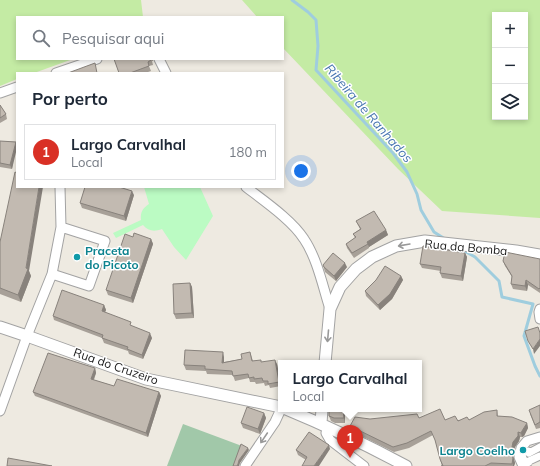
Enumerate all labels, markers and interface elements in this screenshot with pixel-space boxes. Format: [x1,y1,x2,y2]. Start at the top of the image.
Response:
map controls [492,12,528,120]
button: + [492,12,528,48]
search box [16,16,284,60]
icon: search [30,27,52,49]
text: Pesquisar aqui [62,29,164,48]
button: − [492,48,528,84]
water label: Ribeira de Ranhados [322,60,416,166]
button: layers [492,84,528,120]
text: Por perto [32,88,108,109]
text: Largo Carvalhal [71,135,186,154]
text: 1 [42,144,50,160]
text: 180 m [229,144,267,160]
text: Local [71,154,103,170]
your location [291,161,311,181]
street label: Rua da Bomba [424,236,508,258]
one-way arrow [398,241,411,249]
place label: Praceta do Picoto [85,243,139,272]
marker: Praceta do Picoto [72,252,82,262]
one-way arrow [324,329,331,342]
street label: Rua do Cruzeiro [72,344,161,388]
popup [278,360,422,412]
text: Largo Carvalhal [293,369,407,388]
text: Local [293,388,324,404]
pin: 1 [337,425,363,458]
one-way arrow [260,432,268,443]
place label: Largo Coelho [439,443,515,458]
marker: Largo Coelho [518,445,528,455]

